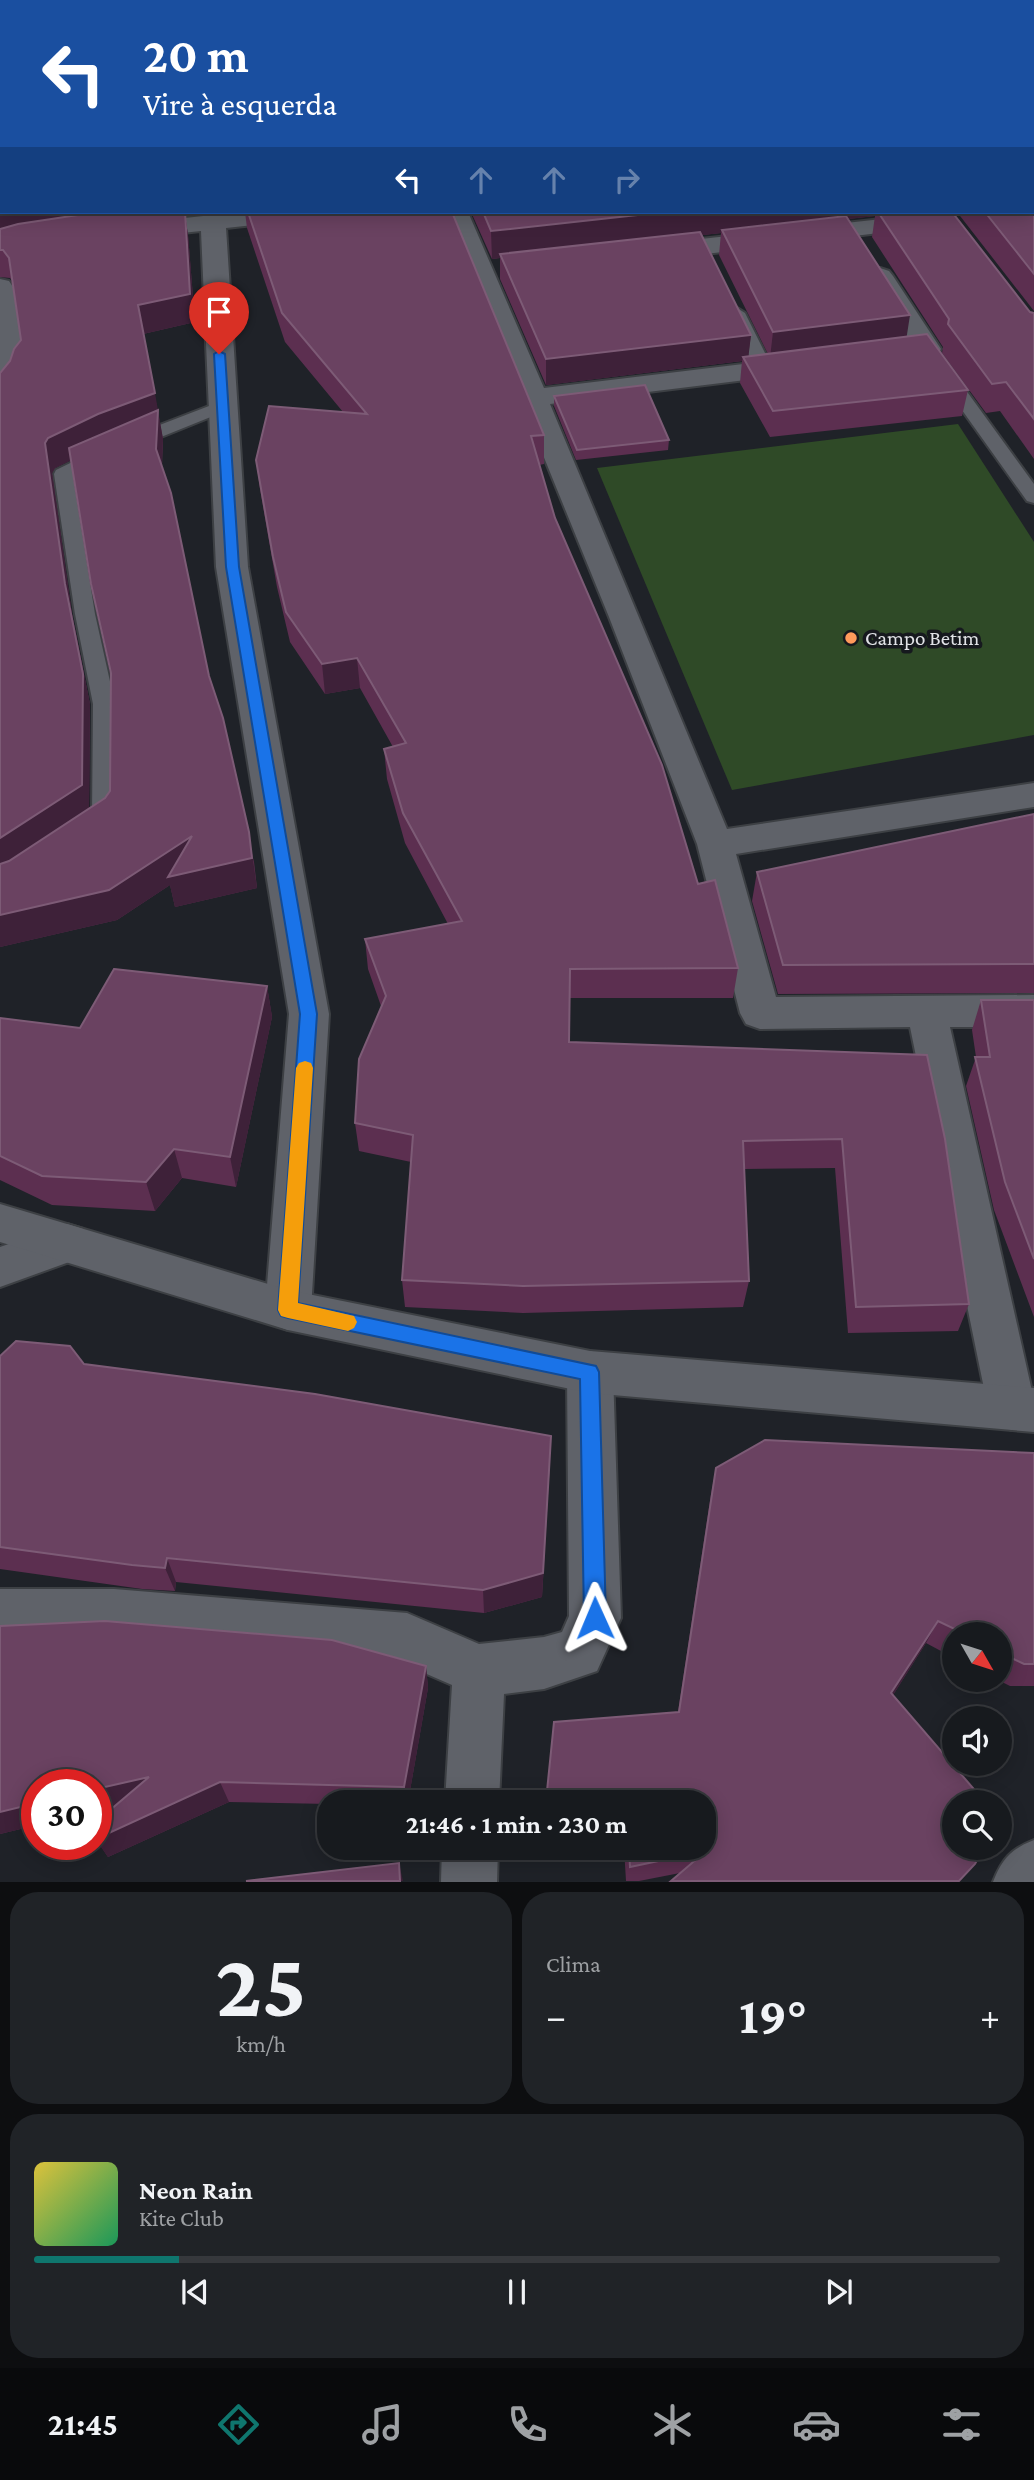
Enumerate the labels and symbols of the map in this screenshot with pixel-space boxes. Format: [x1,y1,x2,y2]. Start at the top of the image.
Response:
pin [189,282,249,354]
place label: Campo Betim [865,626,979,650]
marker: Campo Betim [843,630,859,646]
position arrow [558,1581,632,1655]
north arrow [942,1622,1012,1692]
speed limit sign: 30 [21,1769,112,1860]

